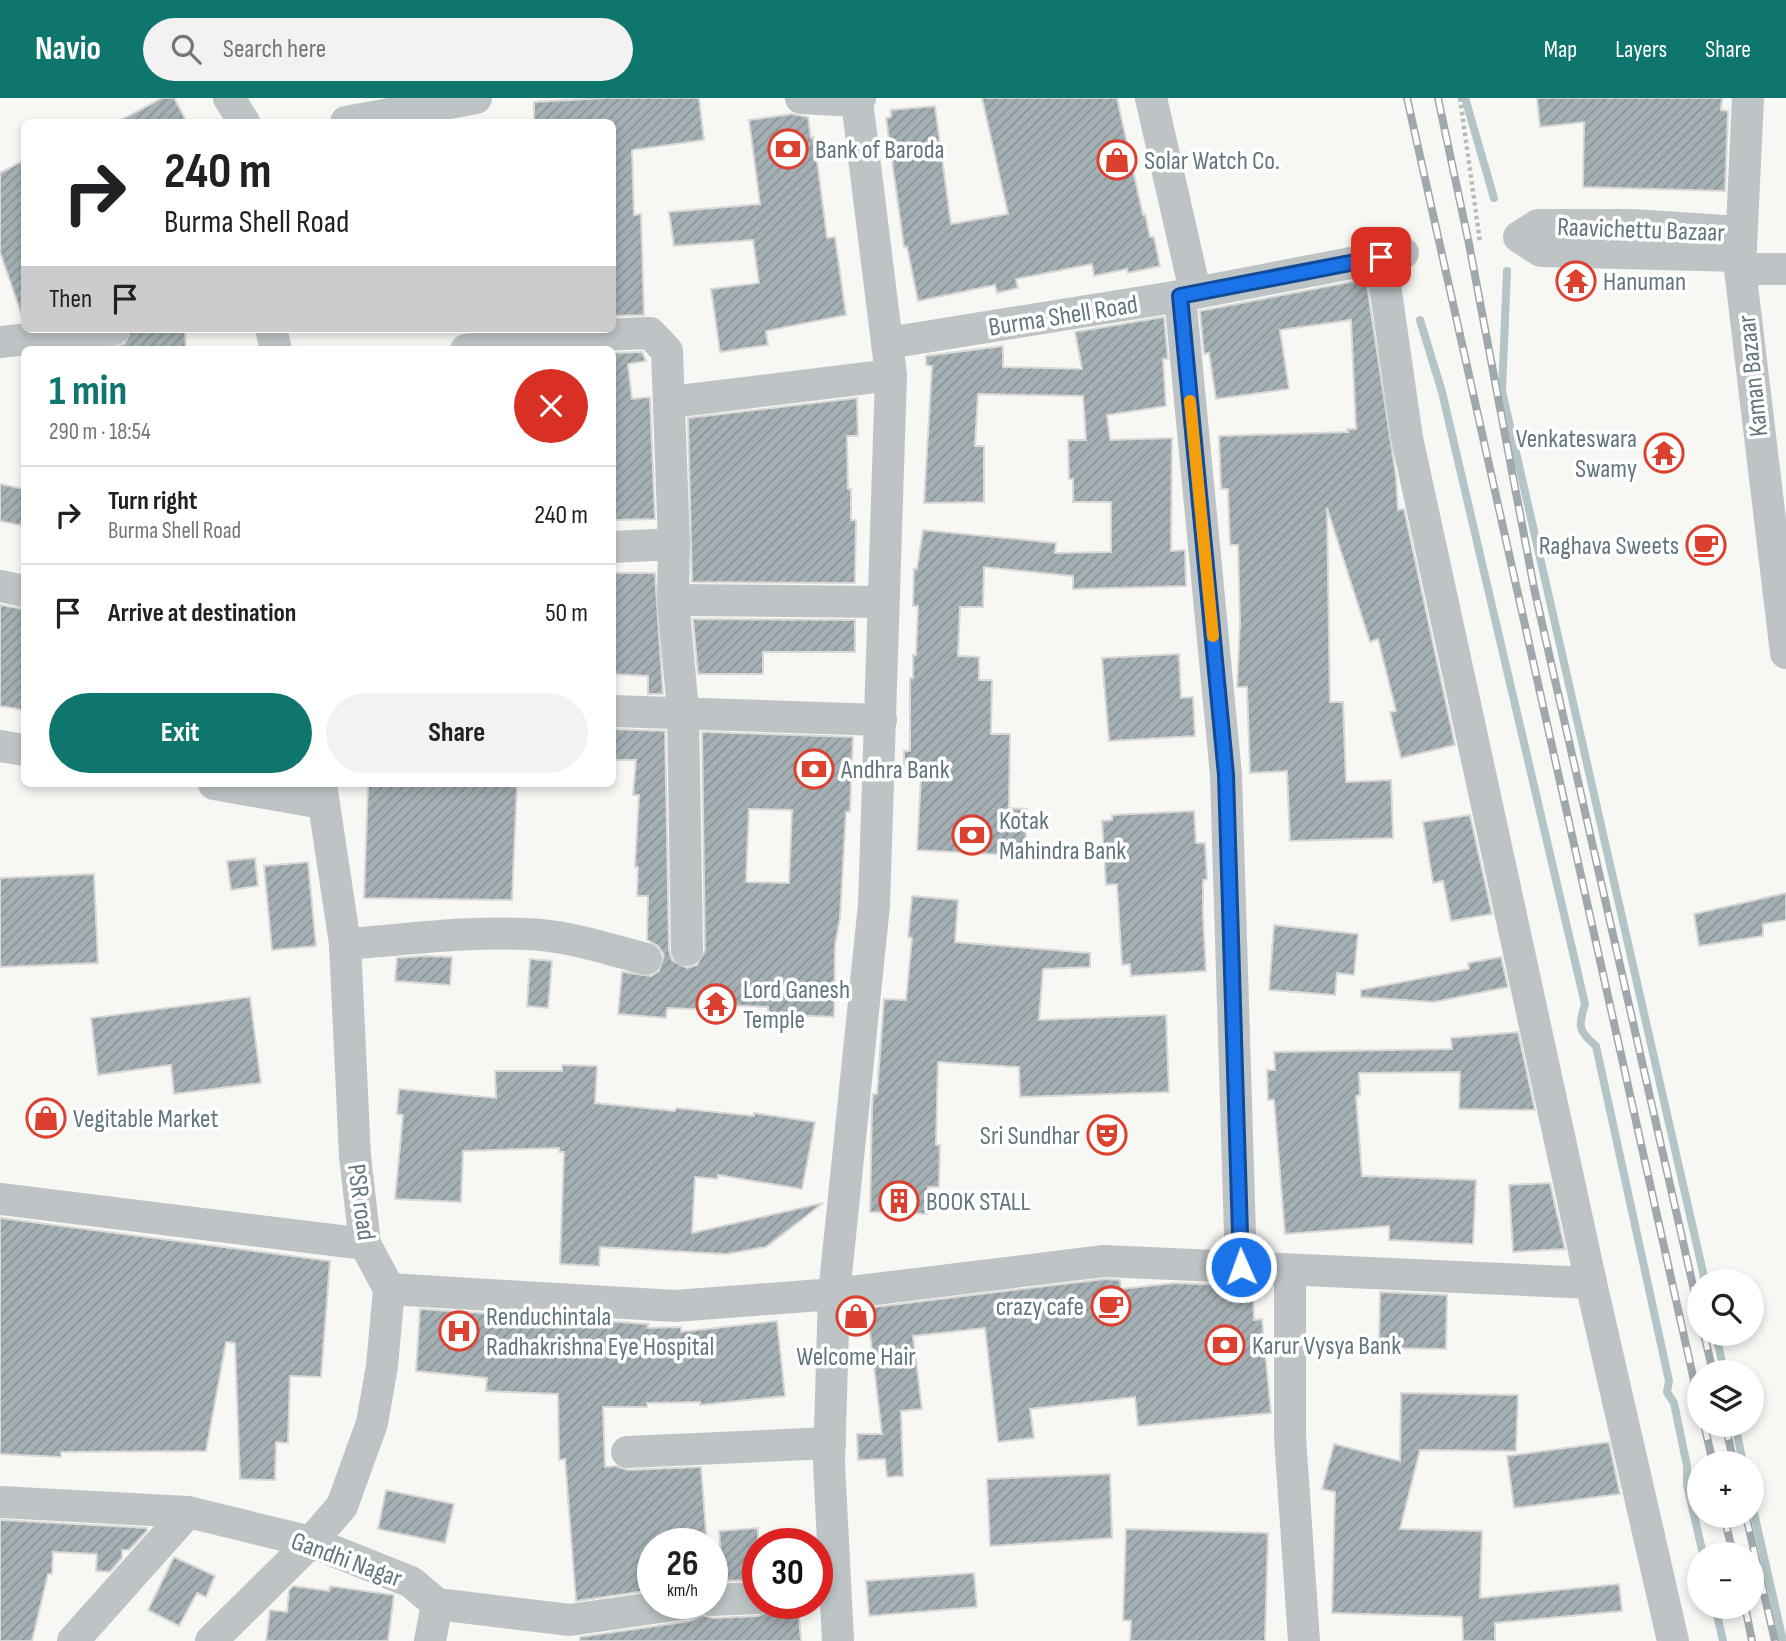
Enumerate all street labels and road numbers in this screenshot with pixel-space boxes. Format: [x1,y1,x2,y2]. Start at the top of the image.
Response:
street label: Raavichettu Bazaar [1557,212,1726,249]
street label: Burma Shell Road [986,289,1140,344]
street label: Kaman Bazaar [1732,313,1775,438]
street label: PSR road [340,1162,381,1242]
street label: Gandhi Nagar [287,1526,407,1595]

